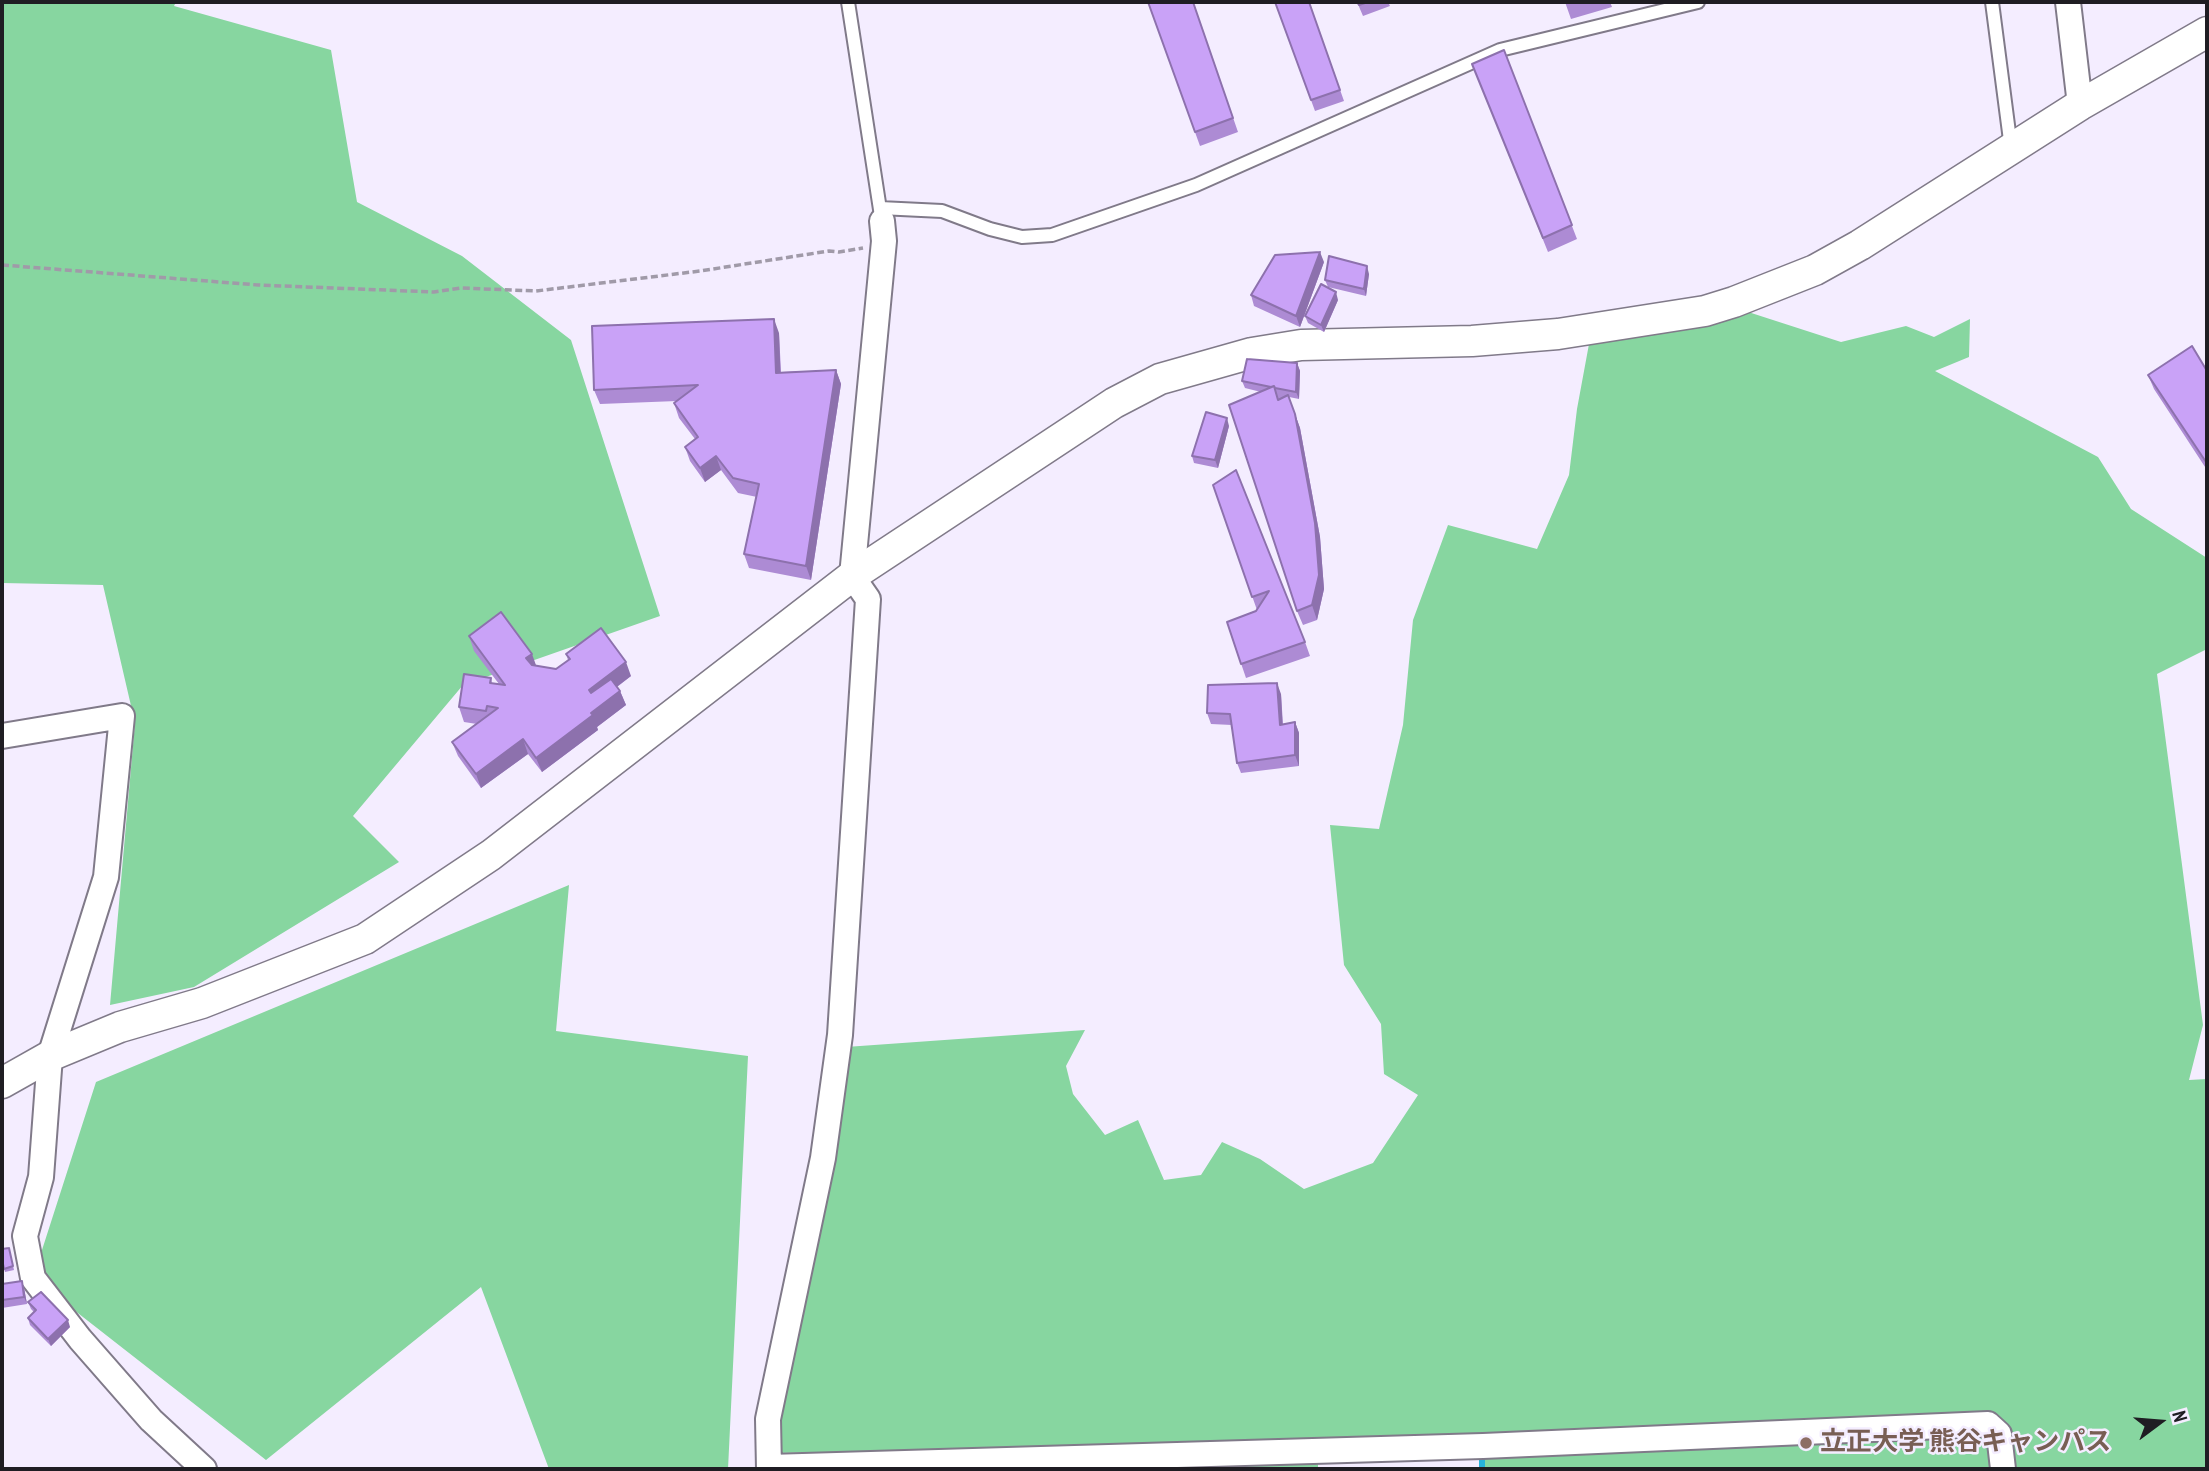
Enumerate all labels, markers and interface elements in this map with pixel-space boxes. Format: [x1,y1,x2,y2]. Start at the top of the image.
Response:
north arrow [2125,1387,2195,1457]
text: N [2167,1408,2193,1424]
place label: 立正大学 熊谷キャンパス [1820,1427,2111,1459]
marker: 立正大学 熊谷キャンパス [1798,1435,1814,1451]

